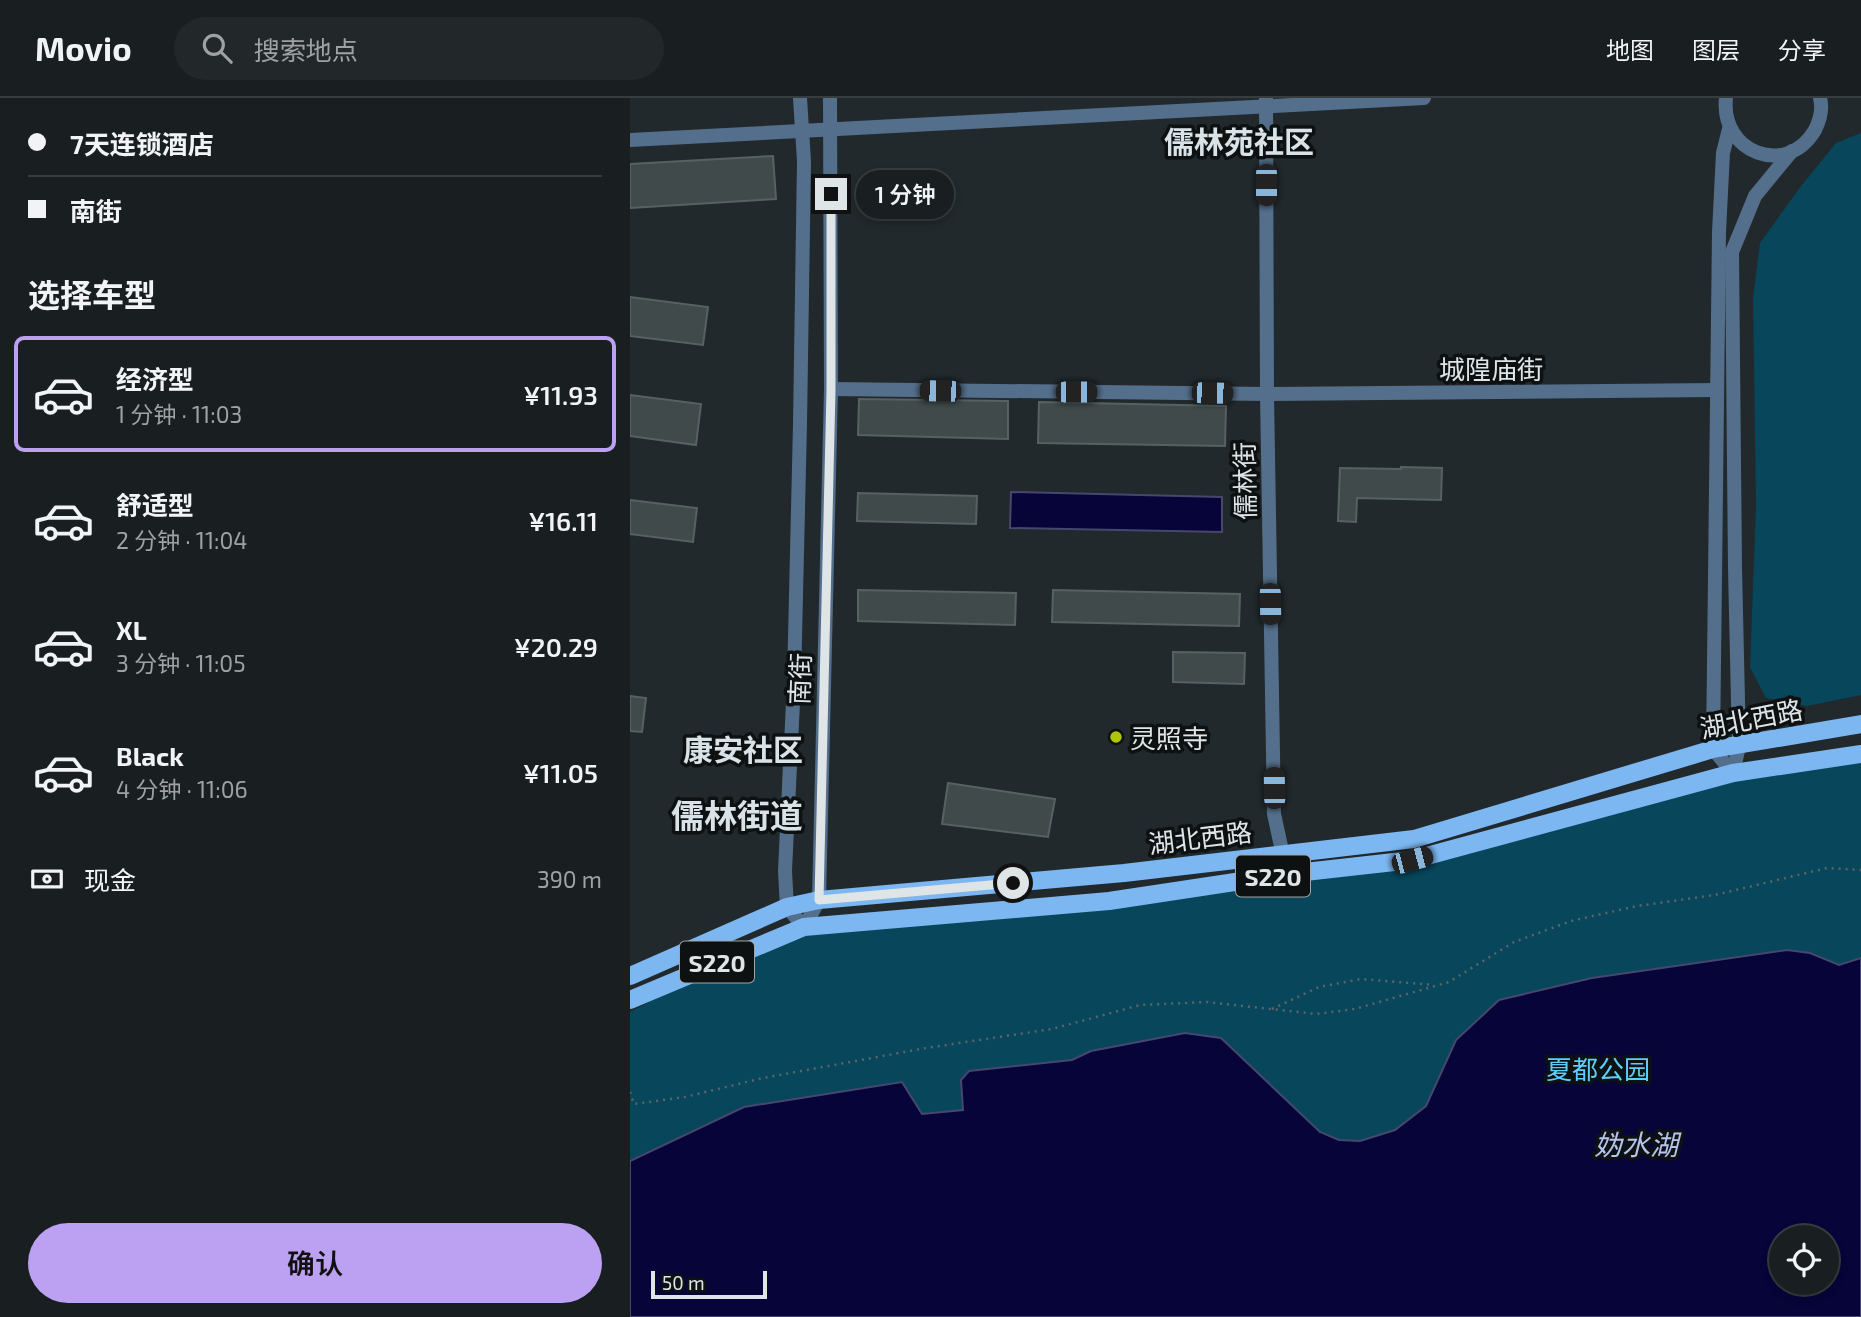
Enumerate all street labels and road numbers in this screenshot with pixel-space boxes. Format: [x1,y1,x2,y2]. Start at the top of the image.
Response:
street label: 城隍庙街 [1439,353,1543,384]
street label: 儒林街 [1228,442,1260,520]
street label: 南街 [783,652,815,706]
street label: 湖北西路 [1697,693,1805,743]
street label: 湖北西路 [1146,815,1254,859]
road number: S220 [1236,856,1310,896]
road number: S220 [680,942,754,982]

